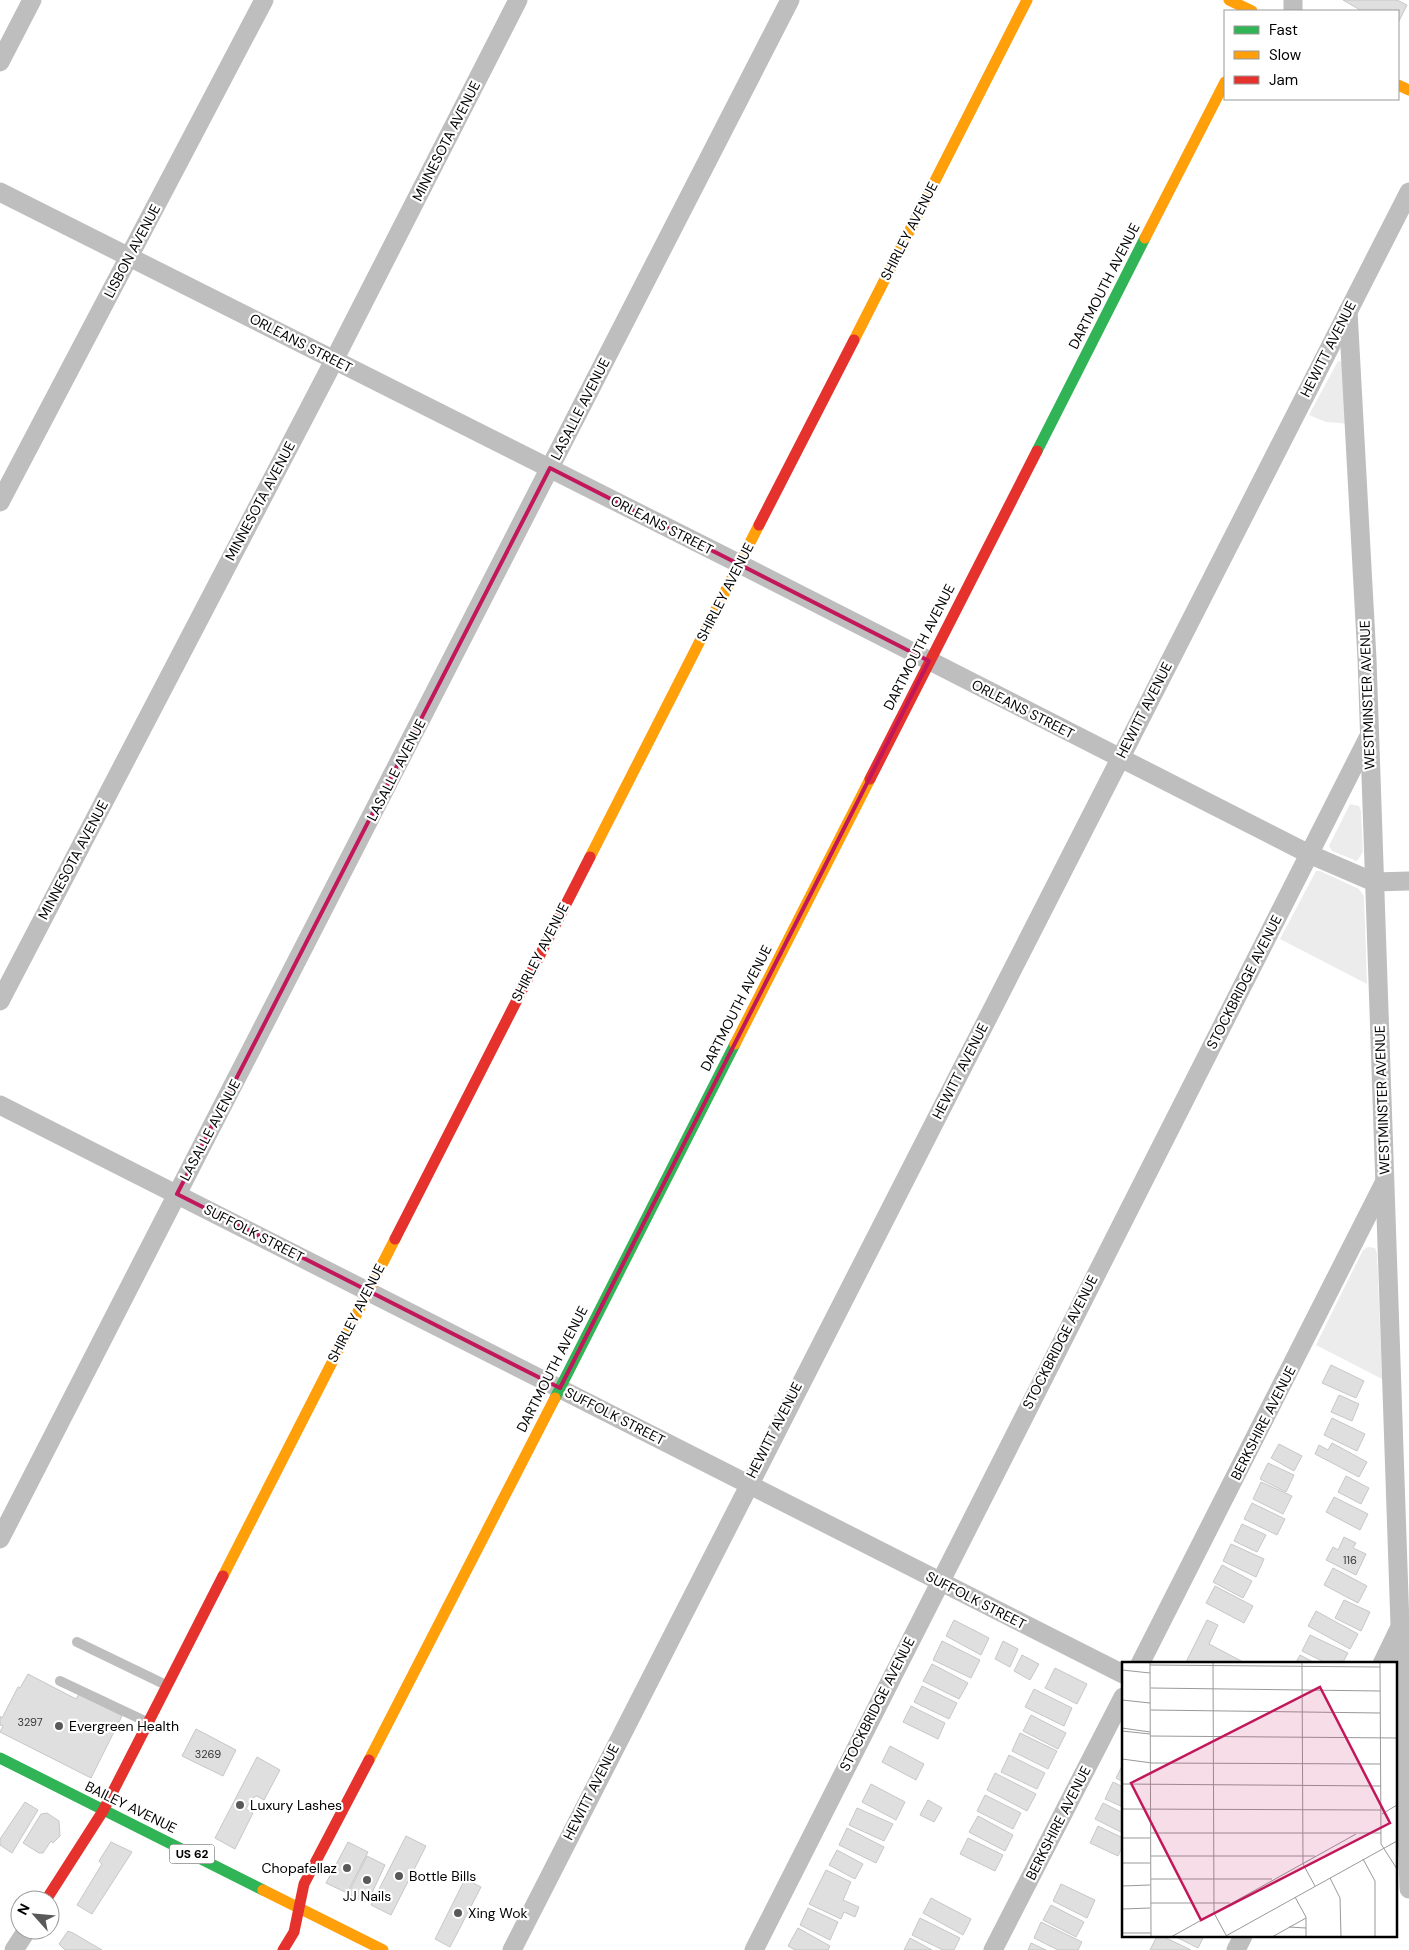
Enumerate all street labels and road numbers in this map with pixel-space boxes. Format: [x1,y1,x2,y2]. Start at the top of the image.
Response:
street label: MINNESOTA AVENUE [408,78,484,204]
street label: SHIRLEY AVENUE [876,179,942,283]
street label: LISBON AVENUE [100,201,164,301]
street label: DARTMOUTH AVENUE [1064,220,1144,352]
street label: HEWITT AVENUE [1296,298,1360,400]
street label: ORLEANS STREET [247,309,356,377]
street label: LASALLE AVENUE [546,355,614,463]
street label: MINNESOTA AVENUE [221,438,299,564]
street label: ORLEANS STREET [608,491,717,559]
street label: SHIRLEY AVENUE [692,540,758,644]
street label: DARTMOUTH AVENUE [879,581,959,713]
street label: WESTMINSTER AVENUE [1355,620,1379,770]
street label: HEWITT AVENUE [1112,659,1176,761]
street label: ORLEANS STREET [969,675,1078,743]
street label: LASALLE AVENUE [362,716,430,824]
street label: MINNESOTA AVENUE [34,797,112,923]
street label: SHIRLEY AVENUE [507,900,573,1004]
street label: STOCKBRIDGE AVENUE [1202,912,1286,1052]
street label: DARTMOUTH AVENUE [696,942,776,1074]
street label: HEWITT AVENUE [928,1020,992,1122]
street label: WESTMINSTER AVENUE [1370,1025,1394,1175]
street label: LASALLE AVENUE [176,1076,244,1184]
street label: SUFFOLK STREET [201,1200,307,1266]
street label: SHIRLEY AVENUE [323,1261,389,1365]
street label: STOCKBRIDGE AVENUE [1018,1272,1102,1412]
street label: DARTMOUTH AVENUE [512,1303,592,1435]
street label: BERKSHIRE AVENUE [1226,1363,1300,1483]
street label: HEWITT AVENUE [742,1379,806,1481]
street label: SUFFOLK STREET [562,1383,668,1449]
street label: SUFFOLK STREET [923,1567,1029,1633]
street label: STOCKBRIDGE AVENUE [835,1634,919,1774]
street label: HEWITT AVENUE [559,1741,623,1843]
street label: BERKSHIRE AVENUE [1021,1763,1095,1883]
street label: BAILEY AVENUE [82,1777,180,1837]
road number: US 62 [170,1845,214,1864]

